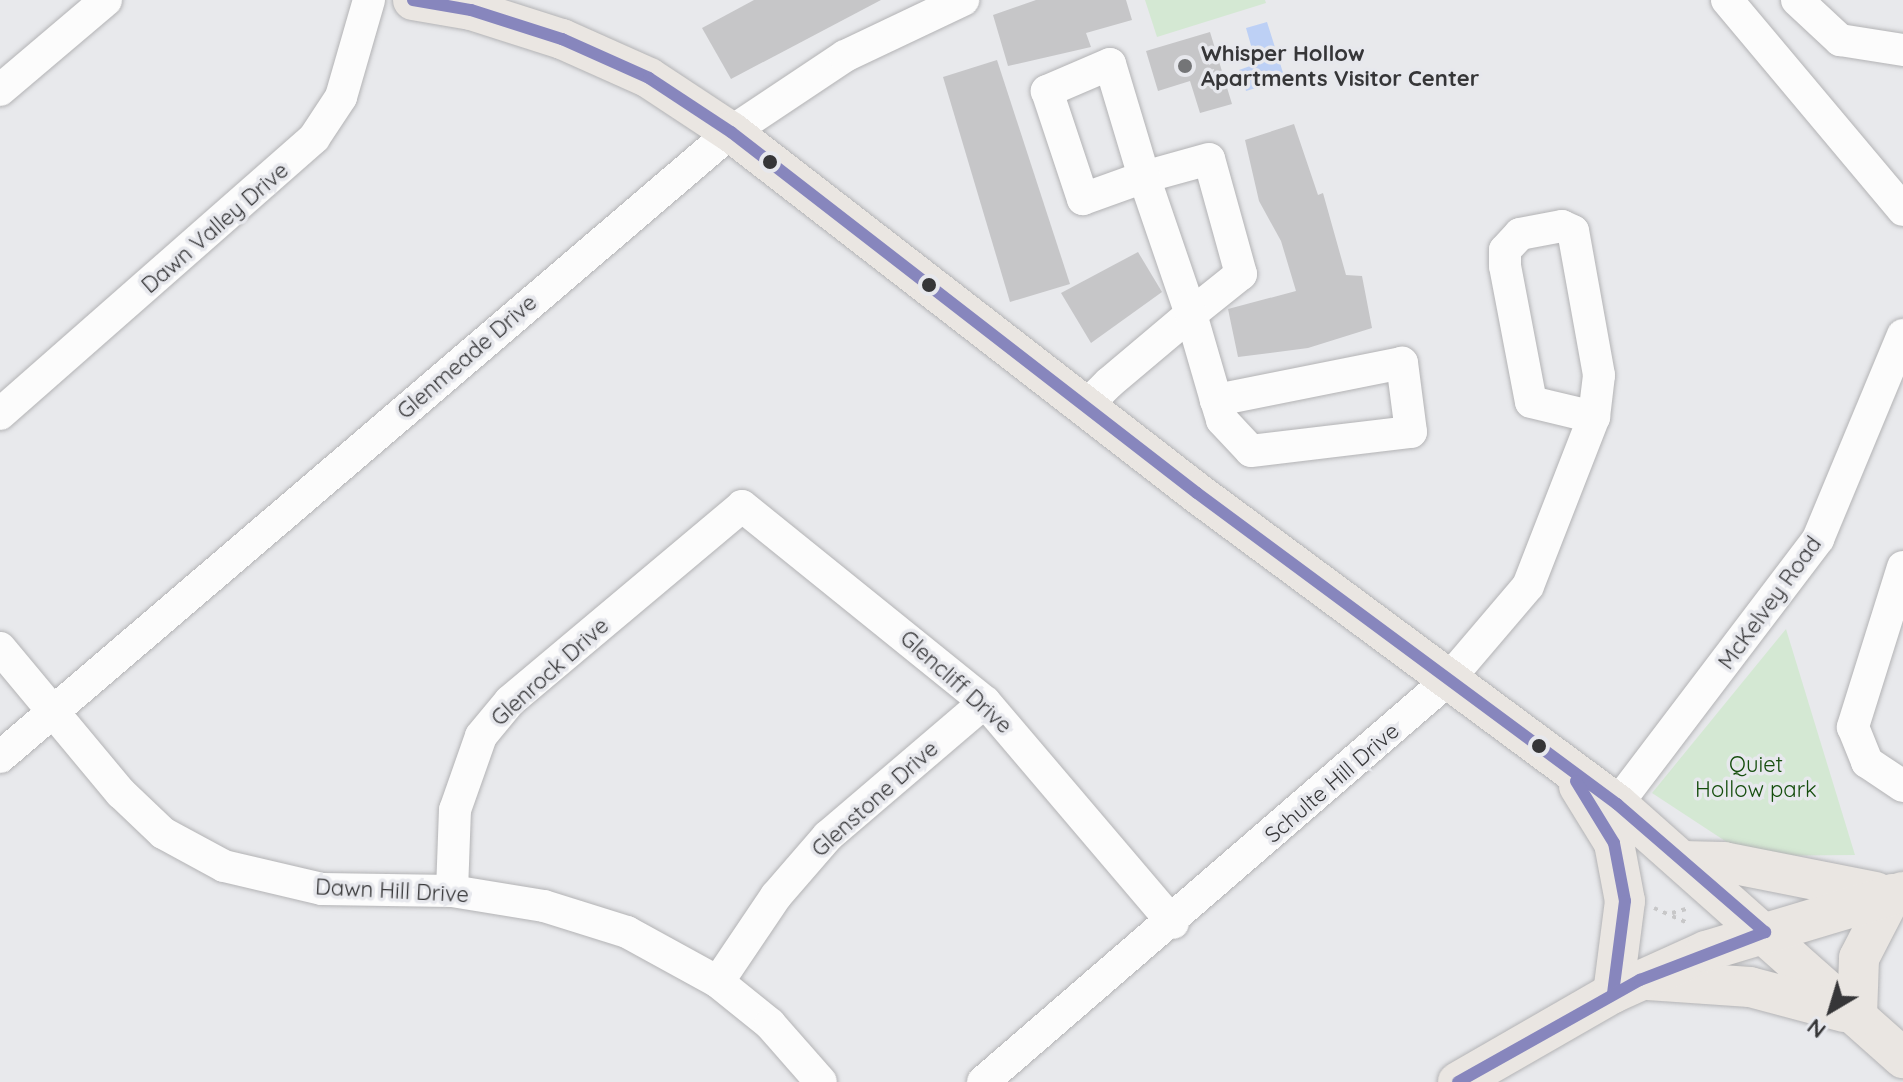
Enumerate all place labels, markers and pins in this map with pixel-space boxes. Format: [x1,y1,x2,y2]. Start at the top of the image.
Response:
place label: Whisper Hollow Apartments Visitor Center [1201,40,1479,92]
marker: Whisper Hollow Apartments Visitor Center [1176,57,1194,75]
unlabelled marker [762,154,778,170]
unlabelled marker [921,277,937,293]
unlabelled marker [1531,738,1547,754]

